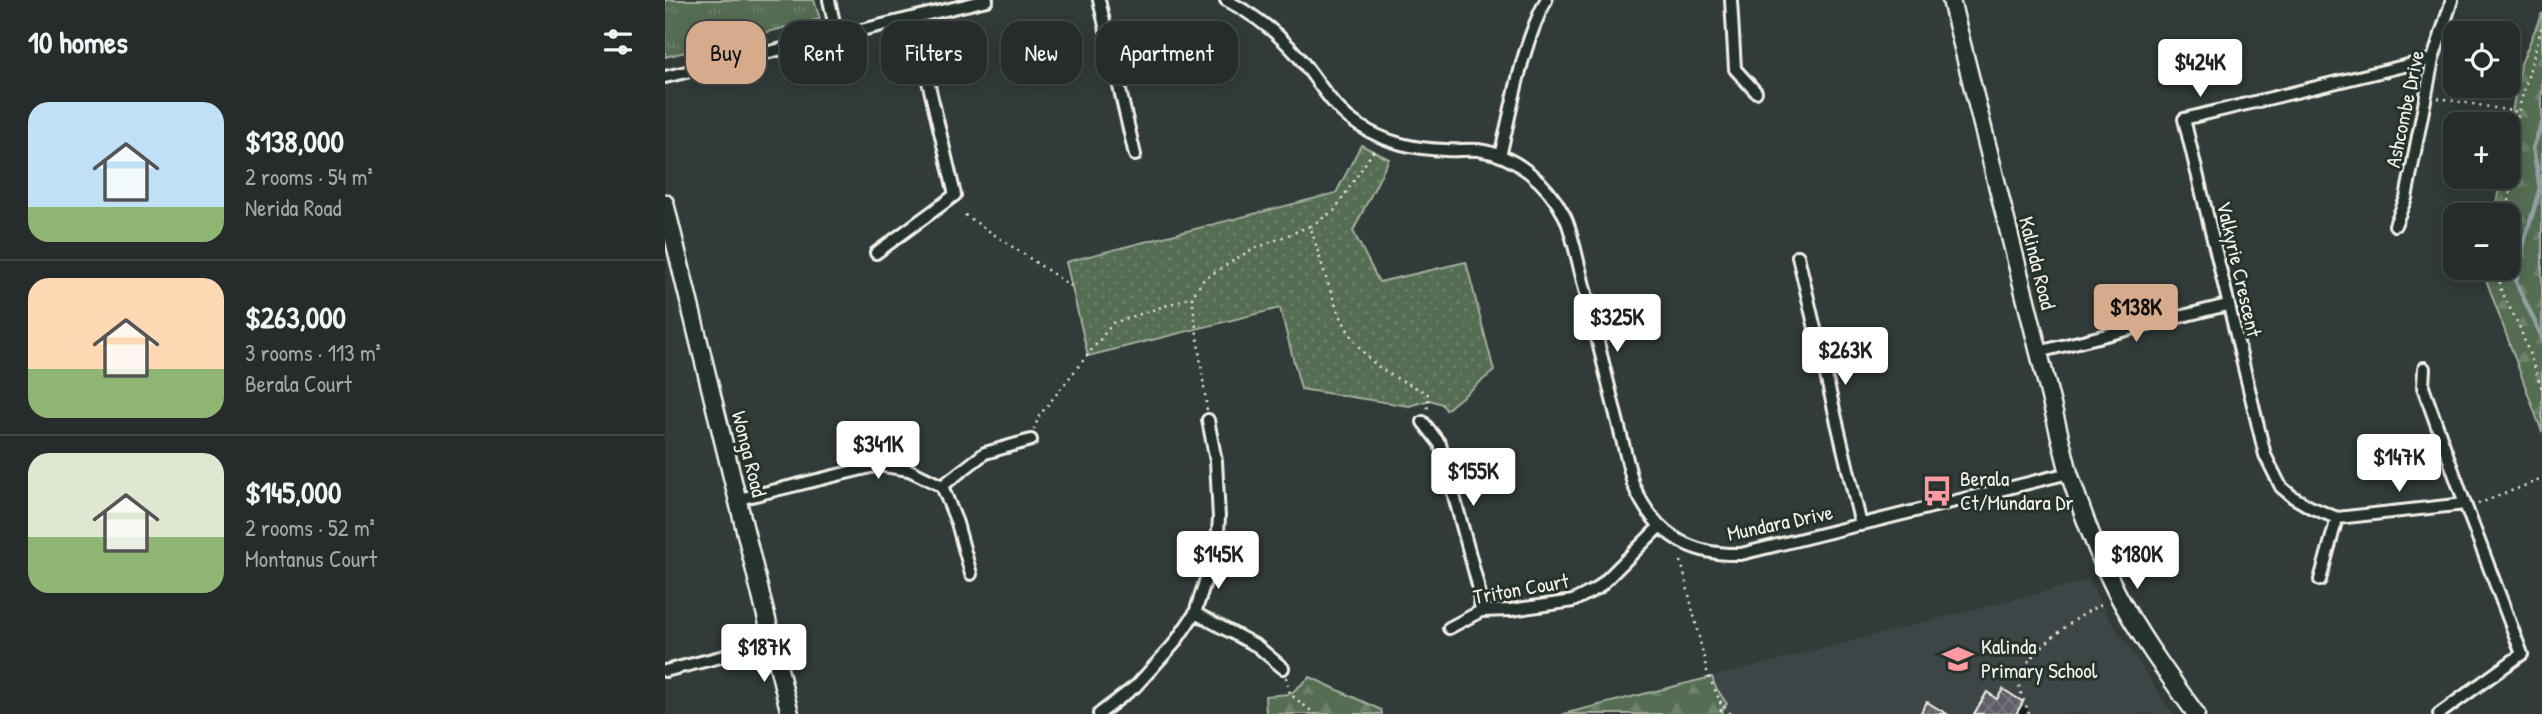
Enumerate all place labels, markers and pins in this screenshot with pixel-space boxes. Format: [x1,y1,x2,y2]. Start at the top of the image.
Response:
pin: $424K [2151,40,2249,99]
pin: $138K [2087,284,2185,344]
pin: $325K [1568,294,1666,354]
pin: $263K [1796,328,1894,387]
pin: $341K [829,421,927,481]
pin: $147K [2350,434,2448,494]
pin: $155K [1424,448,1522,508]
place label: Berala Ct/Mundara Dr [1960,464,2074,517]
bus stop icon: Berala Ct/Mundara Dr [1920,474,1954,508]
pin: $145K [1169,532,1267,591]
pin: $180K [2088,532,2186,591]
pin: $187K [715,624,813,684]
place label: Kalinda Primary School [1981,632,2098,685]
school or university icon: Kalinda Primary School [1941,642,1975,676]

